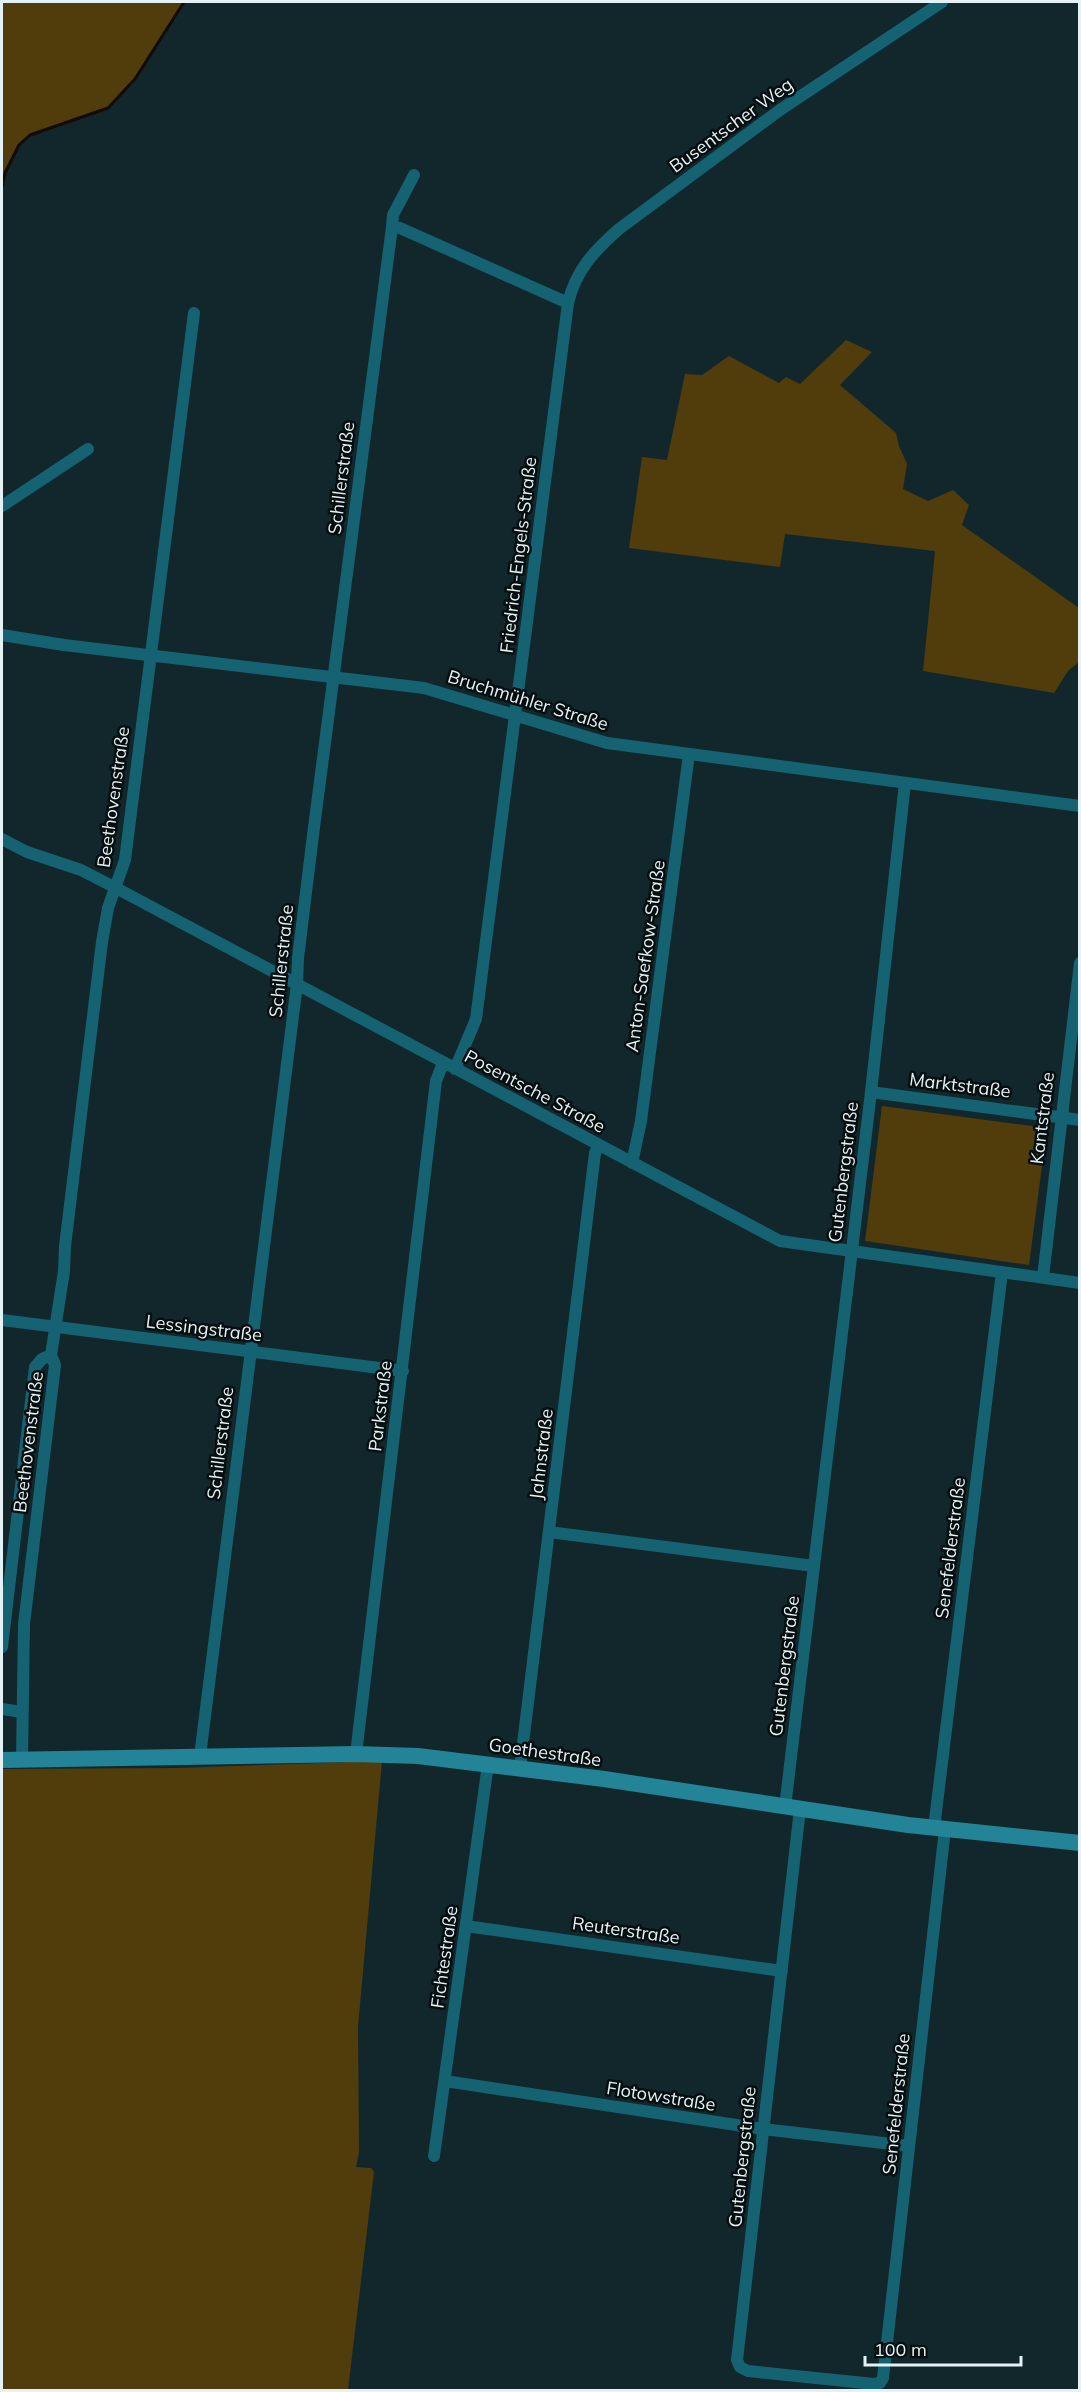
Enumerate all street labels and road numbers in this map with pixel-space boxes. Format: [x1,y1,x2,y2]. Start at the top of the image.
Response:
street label: Busentscher Weg [665,72,797,178]
street label: Schillerstraße [323,420,359,536]
street label: Friedrich-Engels-Straße [495,456,541,654]
street label: Bruchmühler Straße [445,665,611,735]
street label: Beethovenstraße [92,725,134,869]
street label: Anton-Saefkow-Straße [620,858,670,1054]
street label: Schillerstraße [264,903,298,1019]
street label: Posentsche Straße [461,1044,609,1138]
street label: Marktstraße [908,1067,1012,1103]
street label: Kantstraße [1025,1071,1059,1165]
street label: Gutenbergstraße [823,1100,863,1244]
street label: Lessingstraße [145,1309,263,1347]
street label: Parkstraße [363,1359,397,1453]
street label: Beethovenstraße [8,1370,48,1514]
street label: Schillerstraße [202,1385,238,1501]
street label: Jahnstraße [524,1407,558,1501]
street label: Senefelderstraße [930,1476,970,1620]
street label: Gutenbergstraße [764,1594,804,1738]
street label: Goethestraße [487,1733,603,1771]
street label: Fichtestraße [425,1904,463,2010]
street label: Reuterstraße [571,1911,681,1949]
street label: Senefelderstraße [877,2032,915,2176]
street label: Flotowstraße [605,2076,717,2116]
street label: Gutenbergstraße [723,2085,761,2229]

